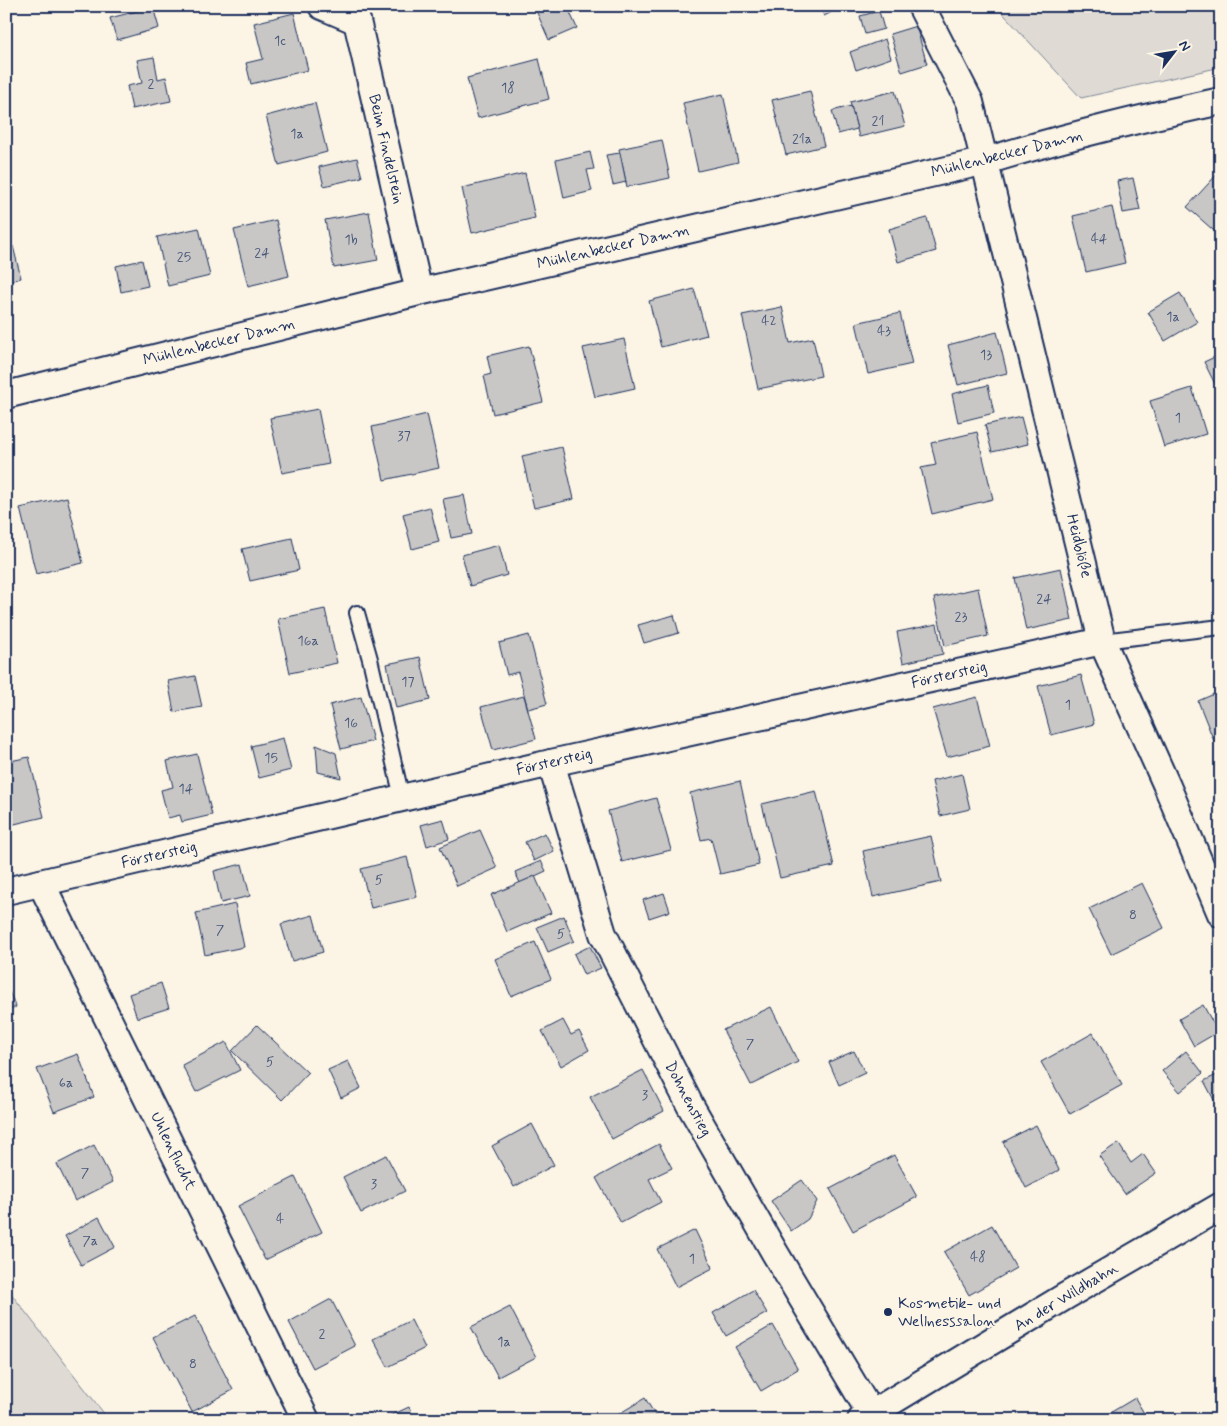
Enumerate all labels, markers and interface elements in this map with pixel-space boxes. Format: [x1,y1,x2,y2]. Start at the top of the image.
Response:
north arrow [1150,28,1200,78]
house number: 1c [274,32,286,50]
text: N [1174,37,1194,54]
house number: 2 [148,75,155,93]
house number: 18 [501,79,515,97]
street label: Beim Findelstein [363,92,409,206]
house number: 21 [872,112,884,130]
house number: 1a [290,125,304,143]
street label: Mühlenbecker Damm [929,125,1085,183]
house number: 21a [792,130,812,148]
street label: Mühlenbecker Damm [535,219,691,275]
house number: 44 [1091,230,1108,248]
house number: 1b [344,231,358,249]
house number: 24 [254,244,270,262]
house number: 25 [177,248,191,266]
house number: 1a [1166,308,1180,326]
house number: 42 [761,312,777,330]
street label: Mühlenbecker Damm [141,313,297,371]
house number: 43 [877,322,891,340]
house number: 13 [980,346,992,364]
house number: 1 [1175,409,1181,427]
house number: 37 [397,427,411,445]
street label: Heidblöße [1061,512,1097,580]
house number: 24 [1036,590,1052,608]
house number: 23 [955,608,967,626]
house number: 16a [297,632,319,650]
street label: Förstersteig [909,656,989,694]
house number: 17 [401,673,415,691]
house number: 1 [1065,696,1071,714]
house number: 16 [344,714,358,732]
street label: Förstersteig [514,743,594,781]
house number: 15 [264,749,278,767]
house number: 14 [179,780,194,798]
street label: Förstersteig [119,836,199,874]
house number: 5 [375,871,383,889]
house number: 8 [1129,906,1137,924]
house number: 7 [216,921,225,939]
house number: 5 [557,925,565,943]
house number: 7 [746,1035,755,1053]
house number: 5 [266,1053,274,1071]
street label: Dohnenstieg [659,1058,717,1140]
house number: 6a [59,1074,73,1092]
house number: 3 [642,1086,648,1104]
street label: Uhlenflucht [145,1108,201,1194]
house number: 7 [81,1164,90,1182]
house number: 3 [371,1175,377,1193]
house number: 4 [276,1210,284,1228]
house number: 7a [82,1232,98,1250]
house number: 48 [970,1248,986,1266]
house number: 1 [689,1250,695,1268]
street label: An der Wildbahn [1010,1257,1122,1336]
place label: Kosmetik- und Wellnesssalon [898,1293,1001,1332]
marker: Kosmetik- und Wellnesssalon [882,1306,894,1318]
house number: 2 [319,1325,326,1343]
house number: 1a [497,1333,511,1351]
house number: 8 [189,1355,197,1373]

